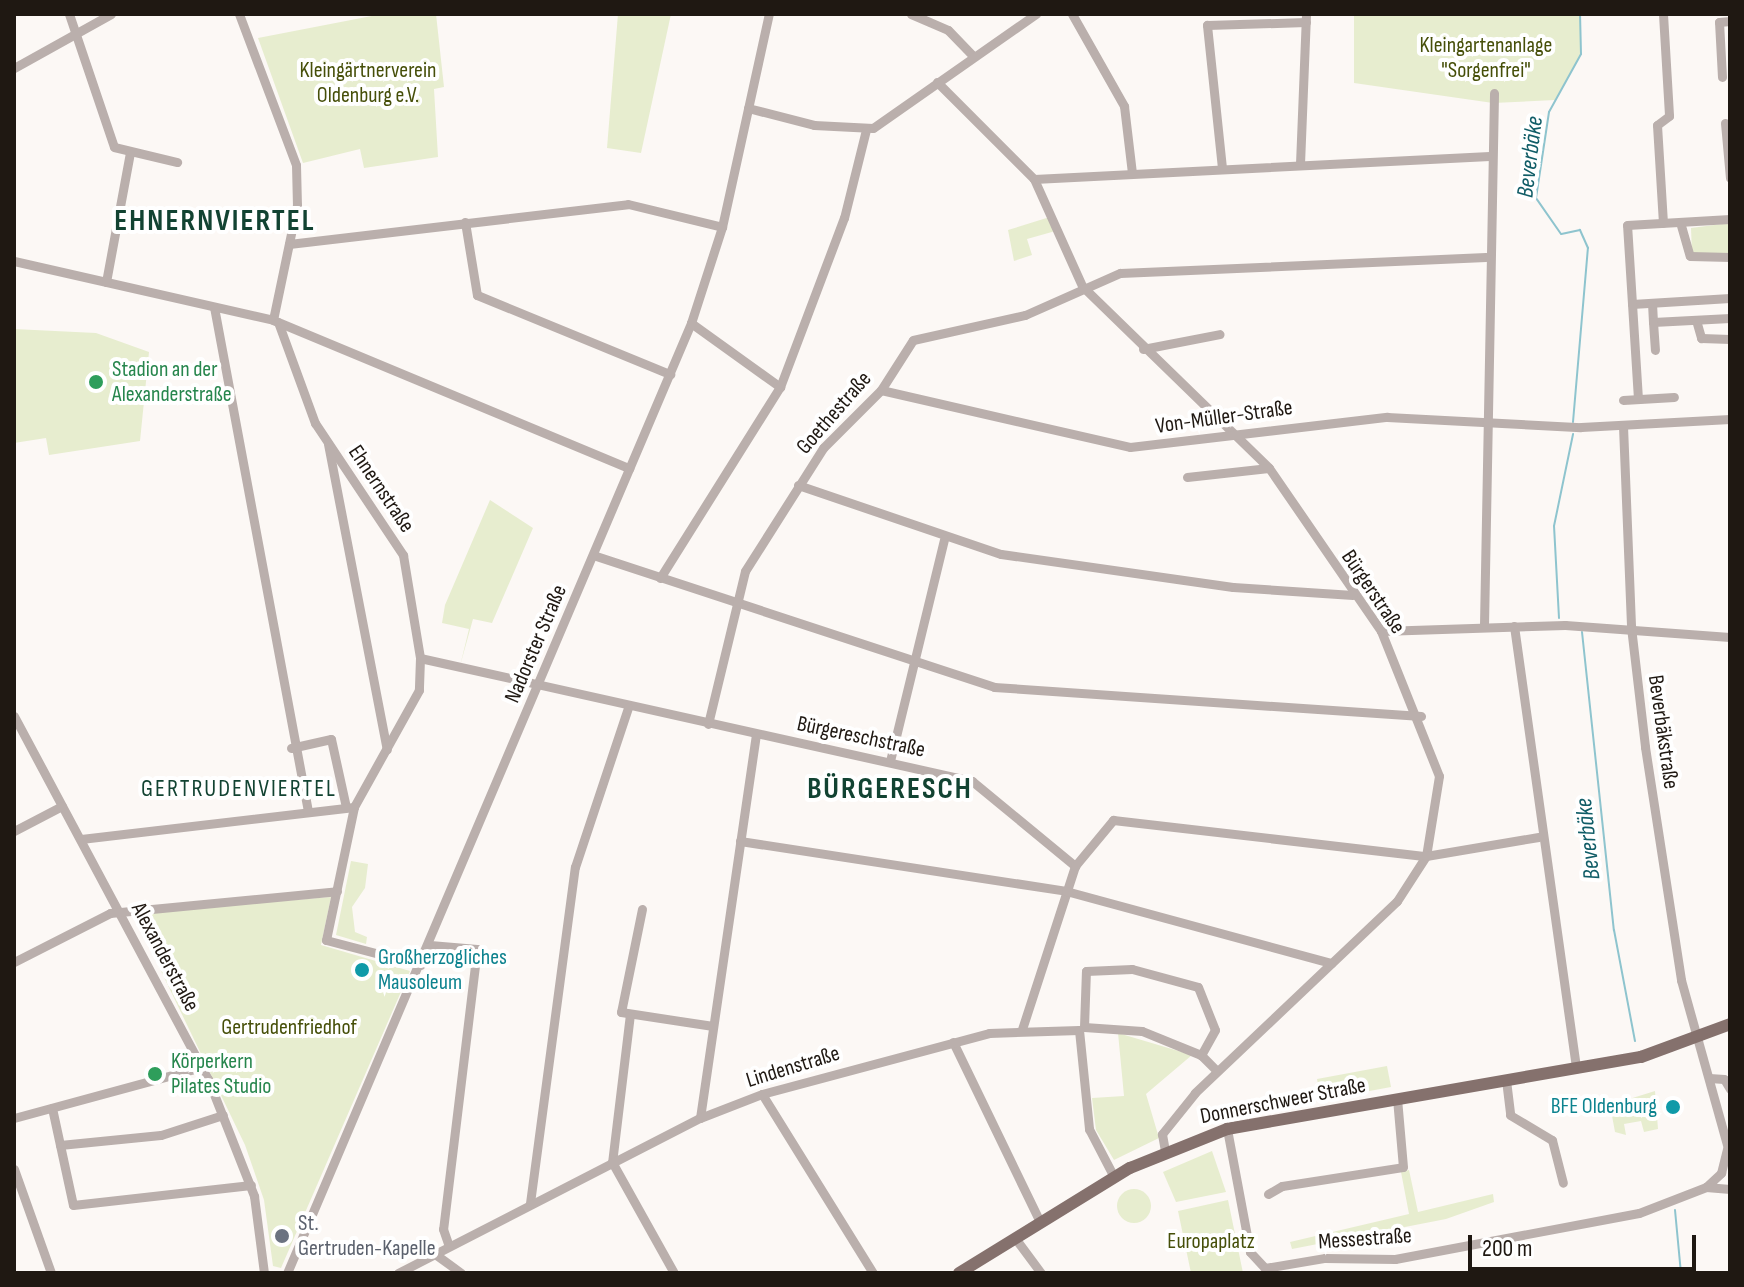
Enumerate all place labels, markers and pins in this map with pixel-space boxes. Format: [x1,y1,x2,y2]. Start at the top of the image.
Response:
place label: Stadion an der Alexanderstraße [112,356,232,408]
marker: Stadion an der Alexanderstraße [87,373,105,391]
place label: Großherzogliches Mausoleum [378,944,507,996]
marker: Großherzogliches Mausoleum [353,961,371,979]
place label: Körperkern Pilates Studio [171,1048,271,1100]
marker: Körperkern Pilates Studio [146,1065,164,1083]
place label: BFE Oldenburg [1551,1094,1657,1120]
marker: BFE Oldenburg [1664,1098,1682,1116]
place label: St. Gertruden-Kapelle [298,1210,435,1262]
marker: St. Gertruden-Kapelle [273,1227,291,1245]

